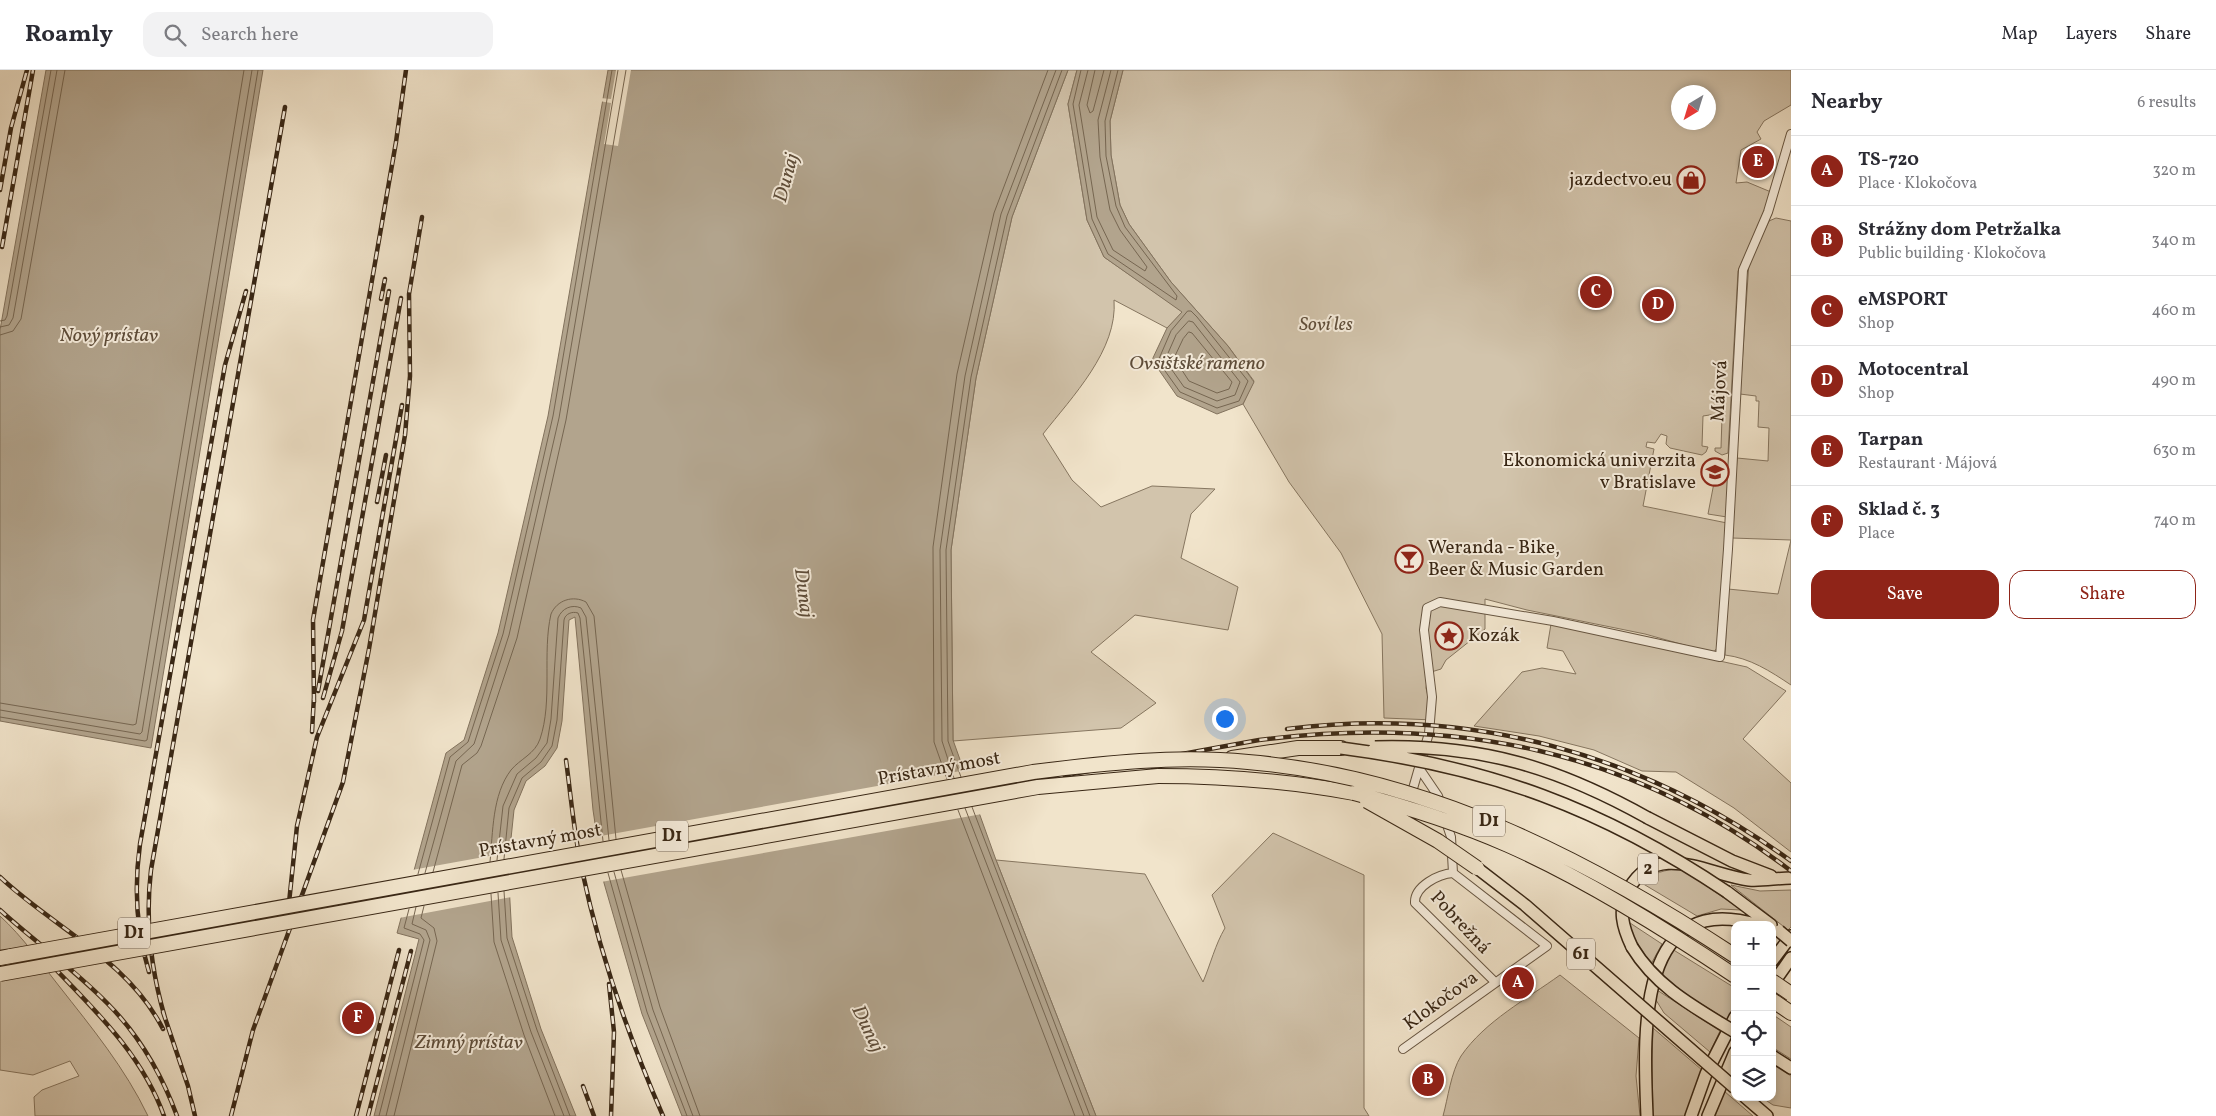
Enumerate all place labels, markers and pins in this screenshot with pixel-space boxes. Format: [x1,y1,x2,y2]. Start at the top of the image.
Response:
pin: E [1742,143,1774,181]
shop icon: jazdectvo.eu [1676,165,1706,195]
place label: jazdectvo.eu [1569,167,1672,193]
pin: C [1580,273,1612,311]
pin: D [1642,286,1674,324]
place label: Ekonomická univerzita v Bratislave [1503,448,1696,496]
school or university icon: Ekonomická univerzita v Bratislave [1700,457,1730,487]
place label: Weranda - Bike, Beer & Music Garden [1428,535,1604,583]
bar icon: Weranda - Bike, Beer & Music Garden [1394,544,1424,574]
place icon: Kozák [1434,621,1464,651]
place label: Kozák [1468,623,1520,649]
pin: A [1502,964,1534,1002]
pin: F [342,999,374,1037]
pin: B [1412,1061,1444,1099]

